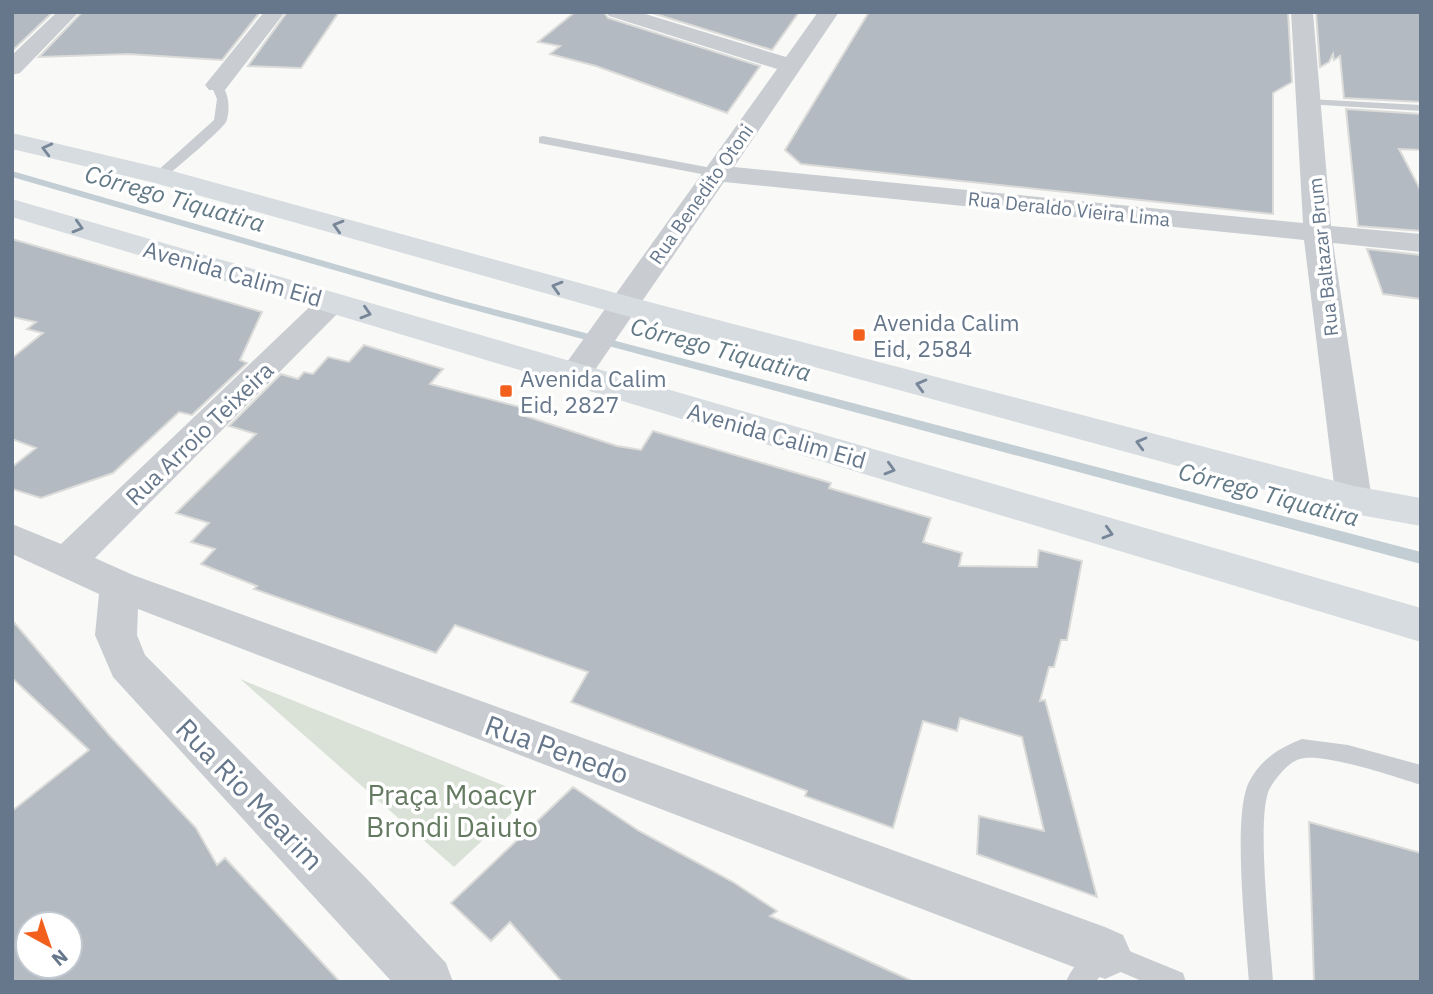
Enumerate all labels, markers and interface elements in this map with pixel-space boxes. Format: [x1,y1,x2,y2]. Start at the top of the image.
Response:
street label: Rua Benedito Otoni [644,119,758,269]
one-way arrow [41,143,53,157]
water label: Córrego Tiquatira [81,157,269,239]
street label: Rua Baltazar Brum [1303,177,1343,337]
street label: Rua Deraldo Vieira Lima [967,186,1171,232]
one-way arrow [71,219,83,233]
one-way arrow [332,220,344,234]
street label: Avenida Calim Eid [140,233,326,313]
one-way arrow [551,281,563,295]
one-way arrow [360,304,372,319]
place label: Avenida Calim Eid, 2584 [873,307,1020,363]
water label: Córrego Tiquatira [627,310,815,388]
marker: Avenida Calim Eid, 2584 [851,327,867,343]
street label: Rua Arroio Teixeira [119,355,279,511]
place label: Avenida Calim Eid, 2827 [520,363,667,419]
one-way arrow [915,378,927,393]
marker: Avenida Calim Eid, 2827 [498,383,514,399]
street label: Avenida Calim Eid [684,395,870,475]
one-way arrow [1135,437,1147,451]
water label: Córrego Tiquatira [1175,455,1363,533]
one-way arrow [883,460,895,475]
one-way arrow [1102,524,1114,539]
street label: Rua Penedo [480,706,634,792]
street label: Rua Rio Mearim [168,710,332,878]
park label: Praça Moacyr Brondi Daiuto [366,776,538,845]
north arrow [14,910,84,980]
text: N [47,944,73,972]

